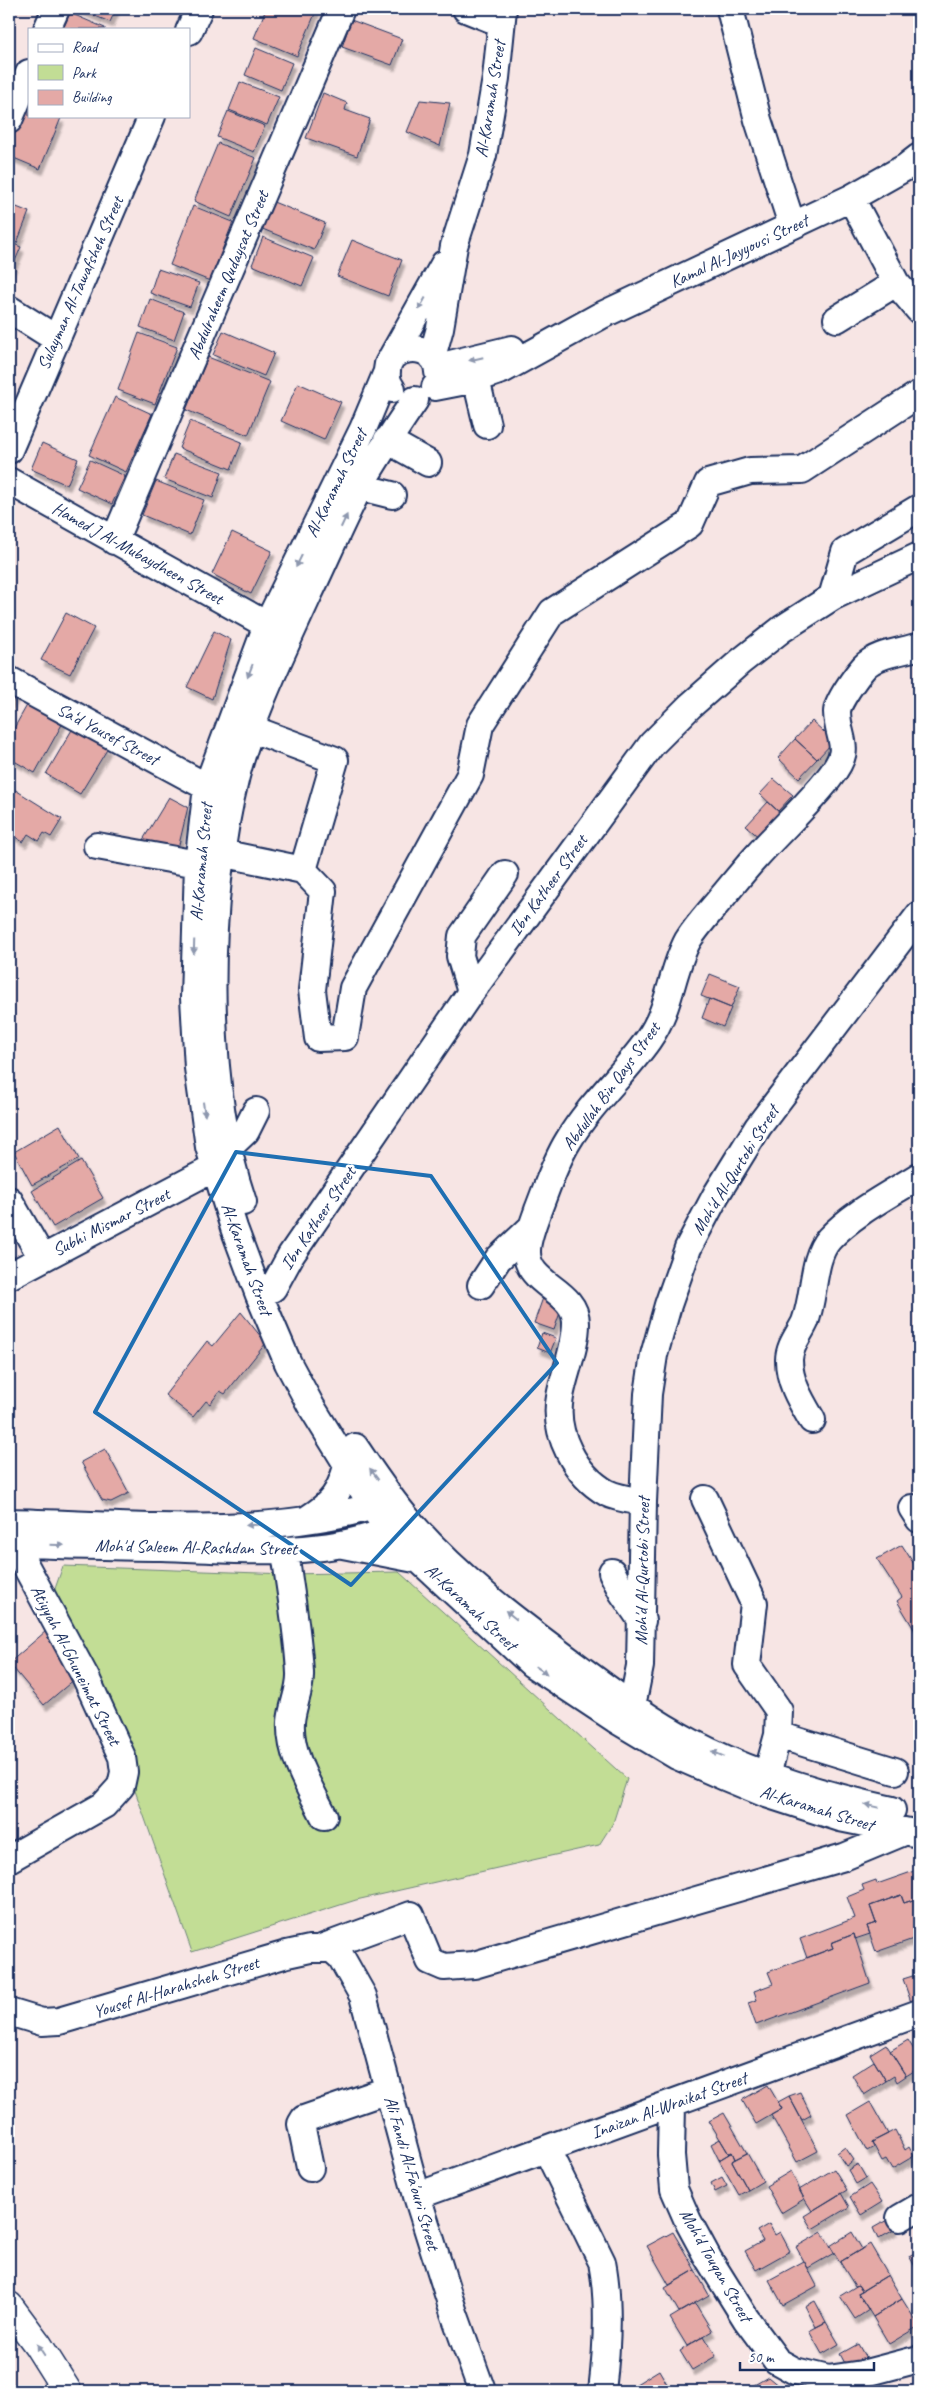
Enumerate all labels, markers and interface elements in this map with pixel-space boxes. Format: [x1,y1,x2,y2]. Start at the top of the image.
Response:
legend [28,28,190,118]
street label: Al-Karamah Street [470,36,511,159]
text: Road [72,38,99,57]
text: Park [72,64,97,83]
text: Building [72,88,112,107]
street label: Abdulraheem Qudaysat Street [182,185,274,363]
street label: Sulayman Al-Tawafsheh Street [32,191,129,373]
street label: Kamal Al-Jayyousi Street [666,208,814,293]
one-way arrow [418,297,426,311]
one-way arrow [468,355,483,363]
street label: Al-Karamah Street [300,422,373,541]
street label: Hamed J Al-Mubaydheen Street [49,497,229,610]
one-way arrow [340,514,348,528]
one-way arrow [295,553,303,568]
one-way arrow [246,663,253,678]
street label: Sa‘d Yousef Street [53,698,165,771]
street label: Al-Karamah Street [185,799,217,922]
street label: Ibn Katheer Street [504,829,593,940]
one-way arrow [190,940,198,956]
street label: Abdullah Bin Qays Street [557,1016,666,1154]
street label: Moh'd Al-Qurtobi Street [686,1099,785,1239]
one-way arrow [200,1102,208,1118]
street label: Ibn Katheer Street [275,1161,362,1274]
street label: Subhi Mismar Street [49,1182,175,1261]
street label: Al-Karamah Street [217,1200,279,1321]
one-way arrow [369,1467,379,1481]
street label: Moh'd Al-Qurtobi Street [630,1494,654,1645]
one-way arrow [245,1522,261,1530]
street label: Moh'd Saleem Al-Rashdan Street [95,1534,299,1560]
one-way arrow [50,1541,66,1549]
street label: Al-Karamah Street [420,1559,524,1657]
street label: Atiyyah Al-Ghuneimat Street [26,1581,127,1751]
one-way arrow [505,1610,518,1621]
one-way arrow [534,1665,547,1674]
one-way arrow [711,1749,725,1757]
street label: Al-Karamah Street [757,1780,879,1837]
one-way arrow [864,1802,879,1810]
street label: Yousef Al-Harahsheh Street [90,1951,263,2023]
street label: Inaizan Al-Wraikat Street [588,2066,753,2143]
street label: Ali Fandi Al-Fa'ouri Street [379,2093,445,2254]
street label: Moh'd Touqan Street [675,2205,759,2328]
scale bar [740,2340,874,2372]
one-way arrow [37,2343,46,2357]
text: 50 m [748,2348,775,2367]

